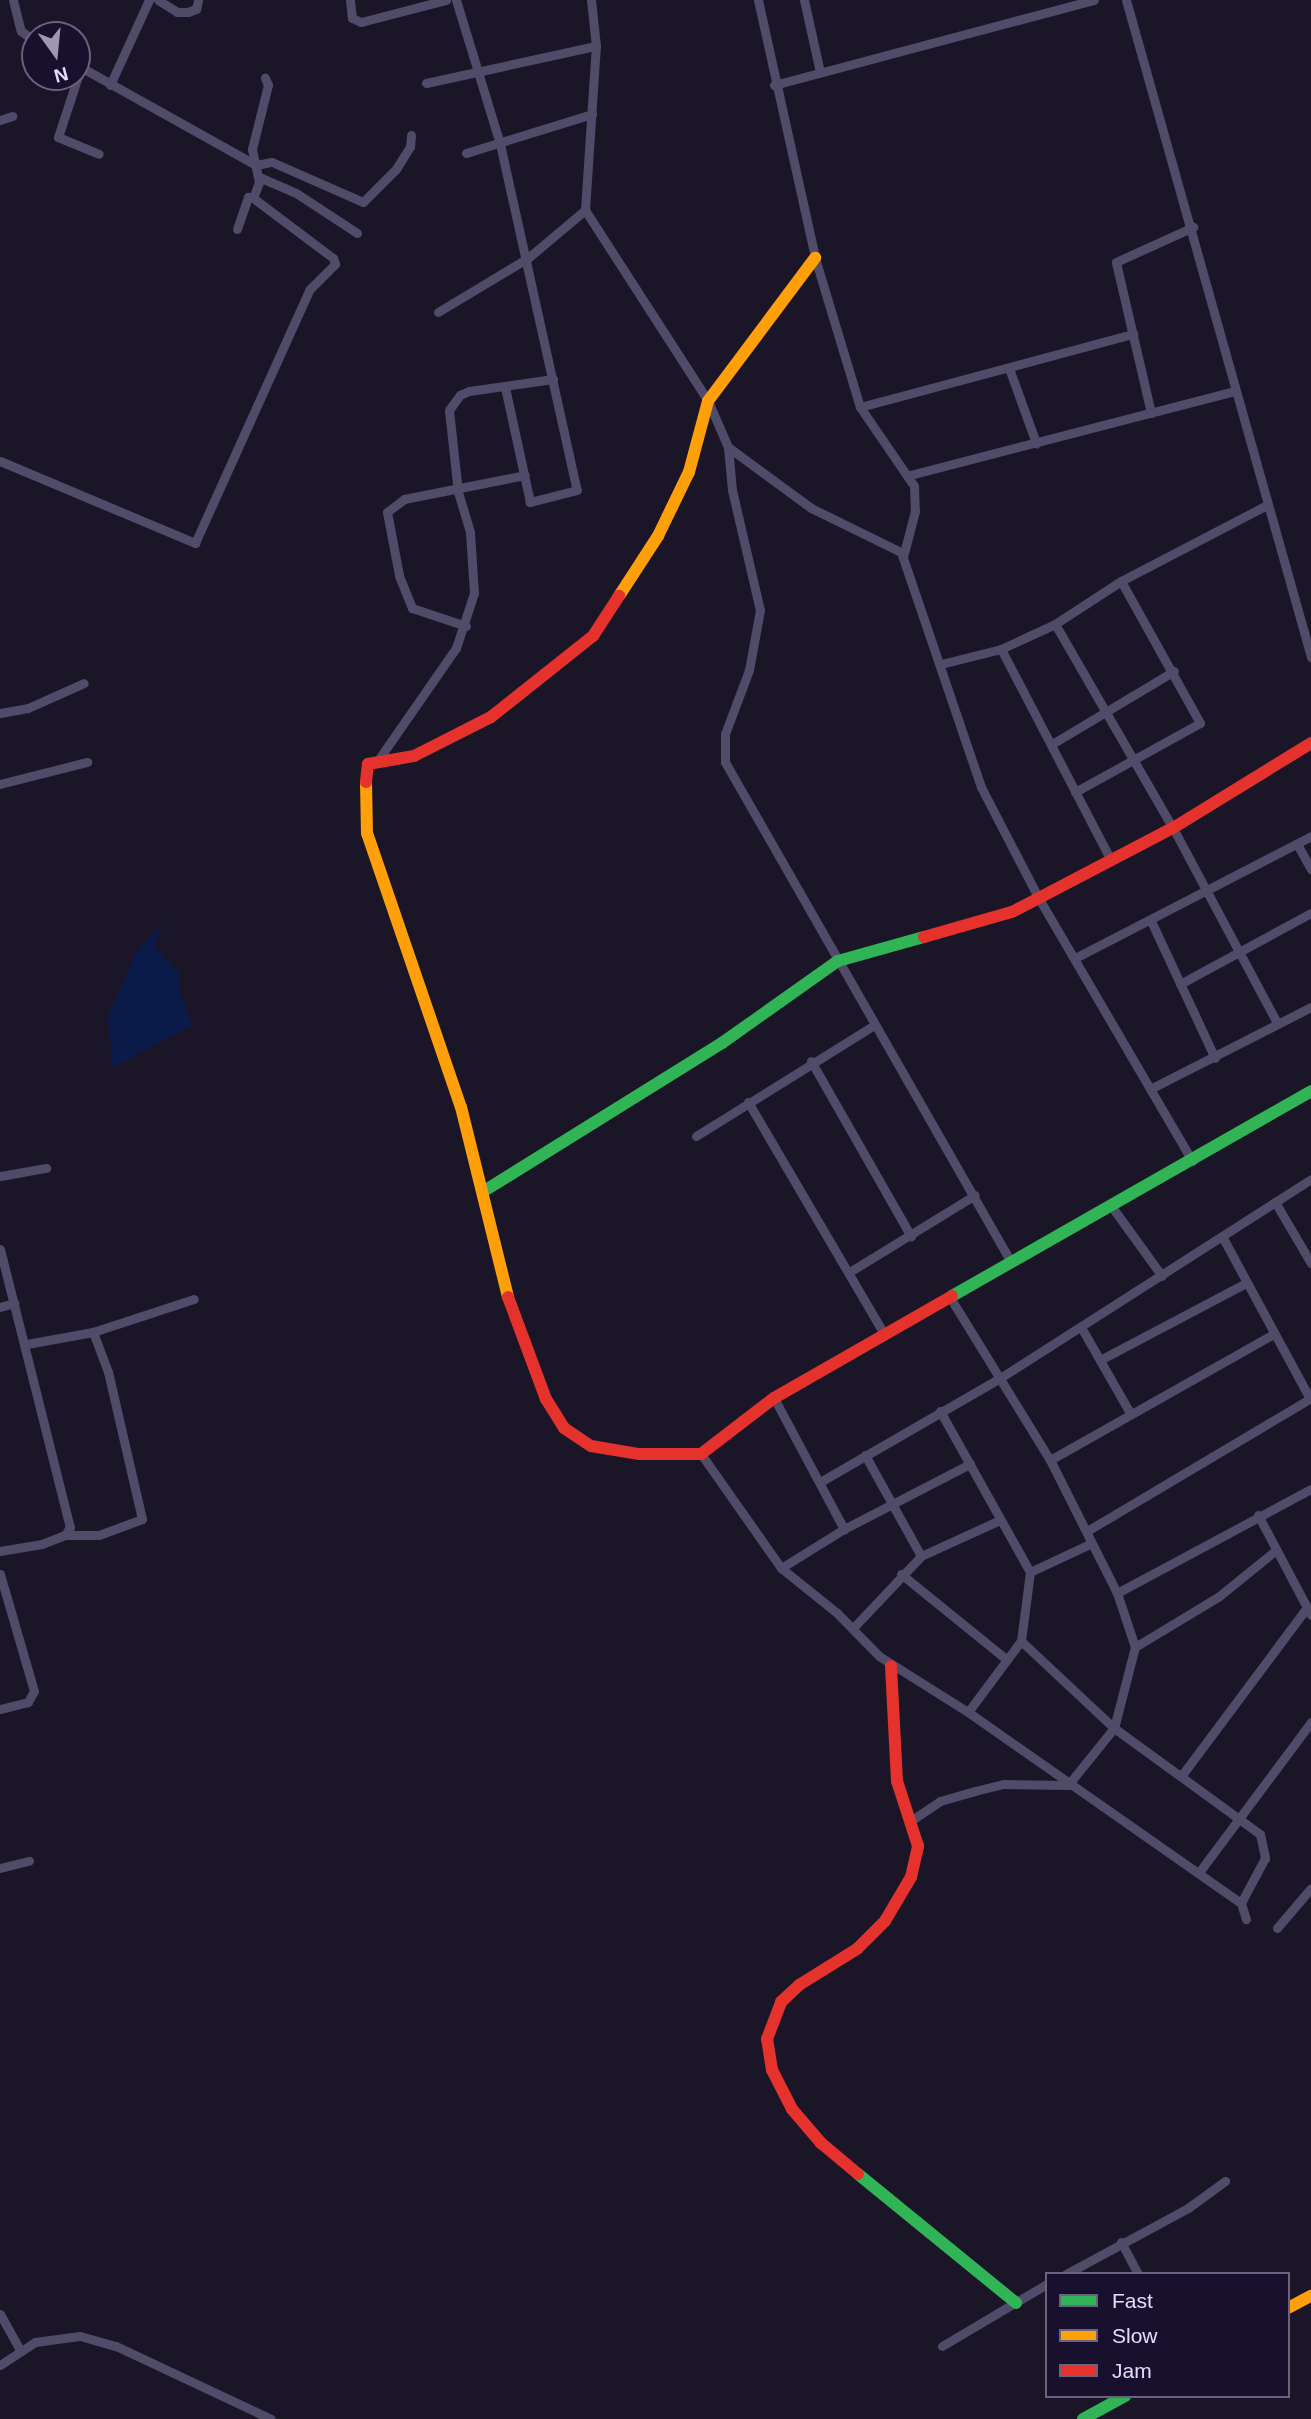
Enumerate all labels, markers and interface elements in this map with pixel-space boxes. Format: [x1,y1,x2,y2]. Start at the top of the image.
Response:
north arrow [21,21,91,91]
text: N [52,63,70,87]
legend [1045,2272,1290,2398]
text: Fast [1112,2289,1153,2312]
text: Slow [1112,2324,1158,2347]
text: Jam [1112,2359,1152,2382]

